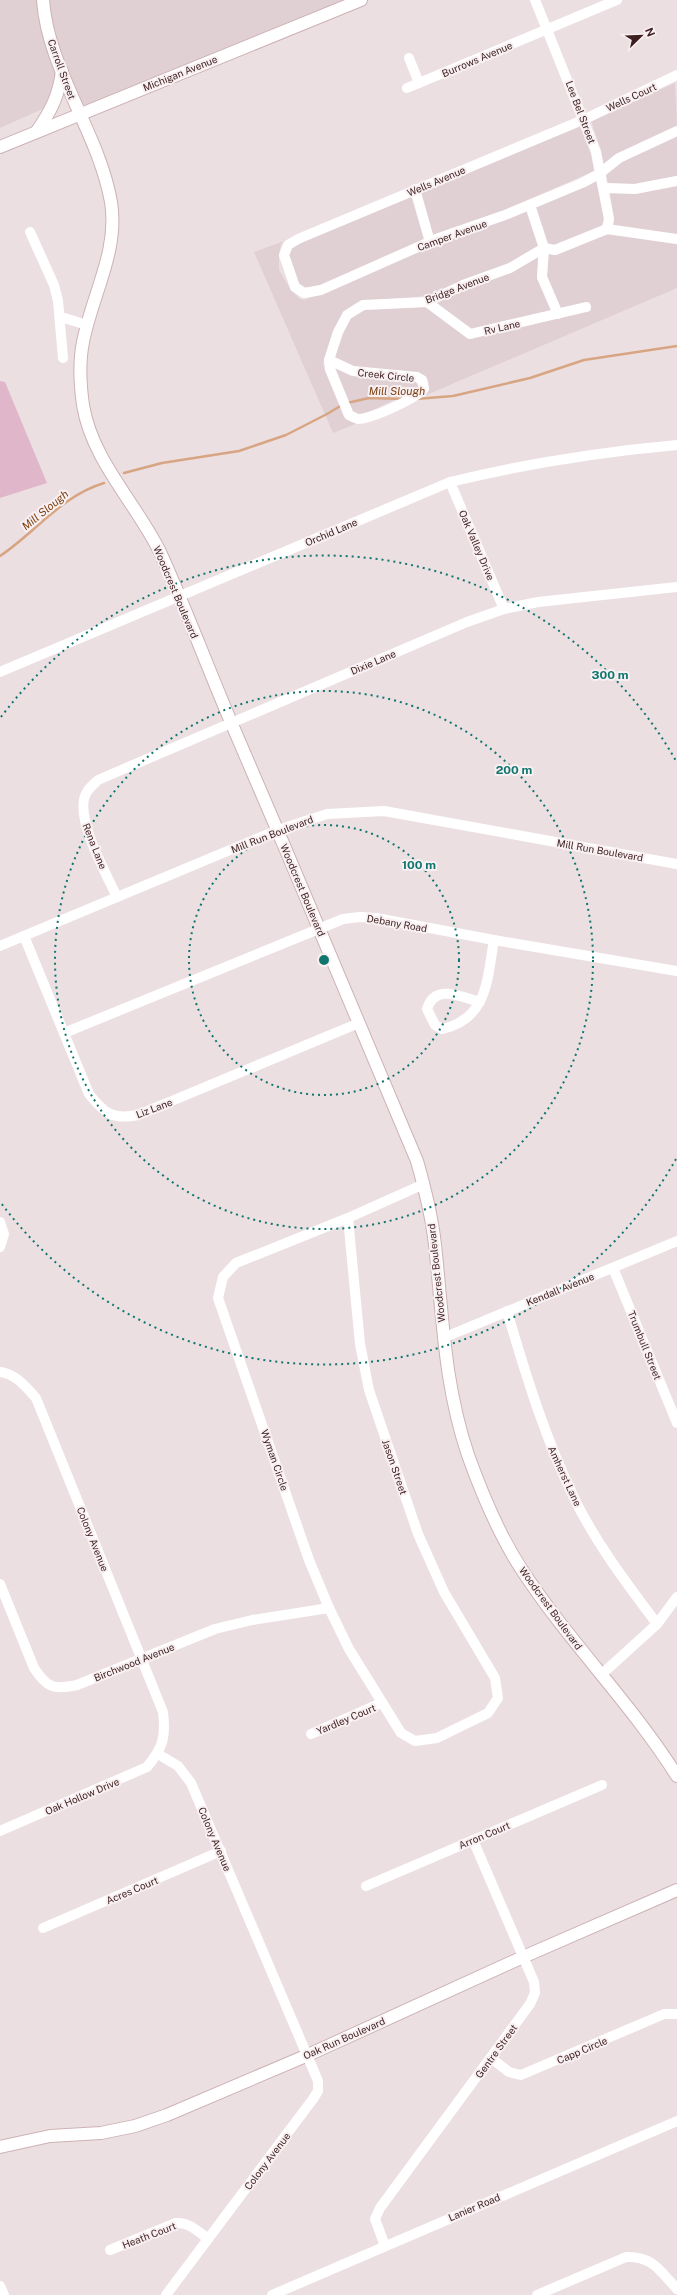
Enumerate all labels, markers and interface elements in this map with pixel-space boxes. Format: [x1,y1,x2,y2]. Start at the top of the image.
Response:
north arrow [621,16,661,56]
text: N [643,26,657,38]
street label: Carroll Street [46,37,78,101]
street label: Burrows Avenue [440,39,514,79]
street label: Michigan Avenue [141,53,219,93]
street label: Lee Bel Street [564,79,599,145]
street label: Wells Court [604,80,658,114]
street label: Wells Avenue [405,163,467,199]
street label: Camper Avenue [416,217,489,253]
street label: Bridge Avenue [423,270,491,306]
street label: Rv Lane [483,317,522,337]
street label: Creek Circle [357,366,415,384]
water label: Mill Slough [369,385,425,397]
water label: Mill Slough [19,488,71,532]
street label: Oak Valley Drive [457,508,497,582]
street label: Orchid Lane [303,515,359,548]
street label: Woodcrest Boulevard [151,544,201,640]
street label: Dixie Lane [348,647,398,677]
text: 300 m [592,668,629,682]
text: 200 m [496,763,532,777]
street label: Mill Run Boulevard [229,813,315,855]
street label: Rena Lane [80,821,110,871]
street label: Mill Run Boulevard [556,837,644,863]
street label: Woodcrest Boulevard [278,842,328,938]
text: 100 m [402,858,436,872]
street label: Debany Road [366,912,428,934]
centre of rings [317,953,331,967]
street label: Liz Lane [134,1095,174,1120]
street label: Woodcrest Boulevard [425,1223,447,1323]
street label: Kendall Avenue [524,1270,596,1308]
street label: Trumbull Street [626,1309,664,1381]
street label: Wyman Circle [259,1428,291,1493]
street label: Jason Street [380,1438,410,1496]
street label: Amherst Lane [546,1444,584,1508]
street label: Colony Avenue [75,1505,112,1573]
street label: Woodcrest Boulevard [517,1564,585,1652]
street label: Birchwood Avenue [92,1640,176,1684]
street label: Yardley Court [315,1701,377,1737]
street label: Oak Hollow Drive [43,1775,121,1817]
street label: Colony Avenue [196,1805,234,1873]
street label: Arron Court [456,1819,512,1851]
street label: Acres Court [104,1874,160,1906]
street label: Oak Run Boulevard [301,2015,387,2061]
street label: Gentre Street [472,2022,520,2080]
street label: Capp Circle [555,2034,609,2066]
street label: Colony Avenue [242,2130,293,2192]
street label: Lanier Road [446,2191,502,2223]
street label: Heath Court [120,2219,178,2251]

